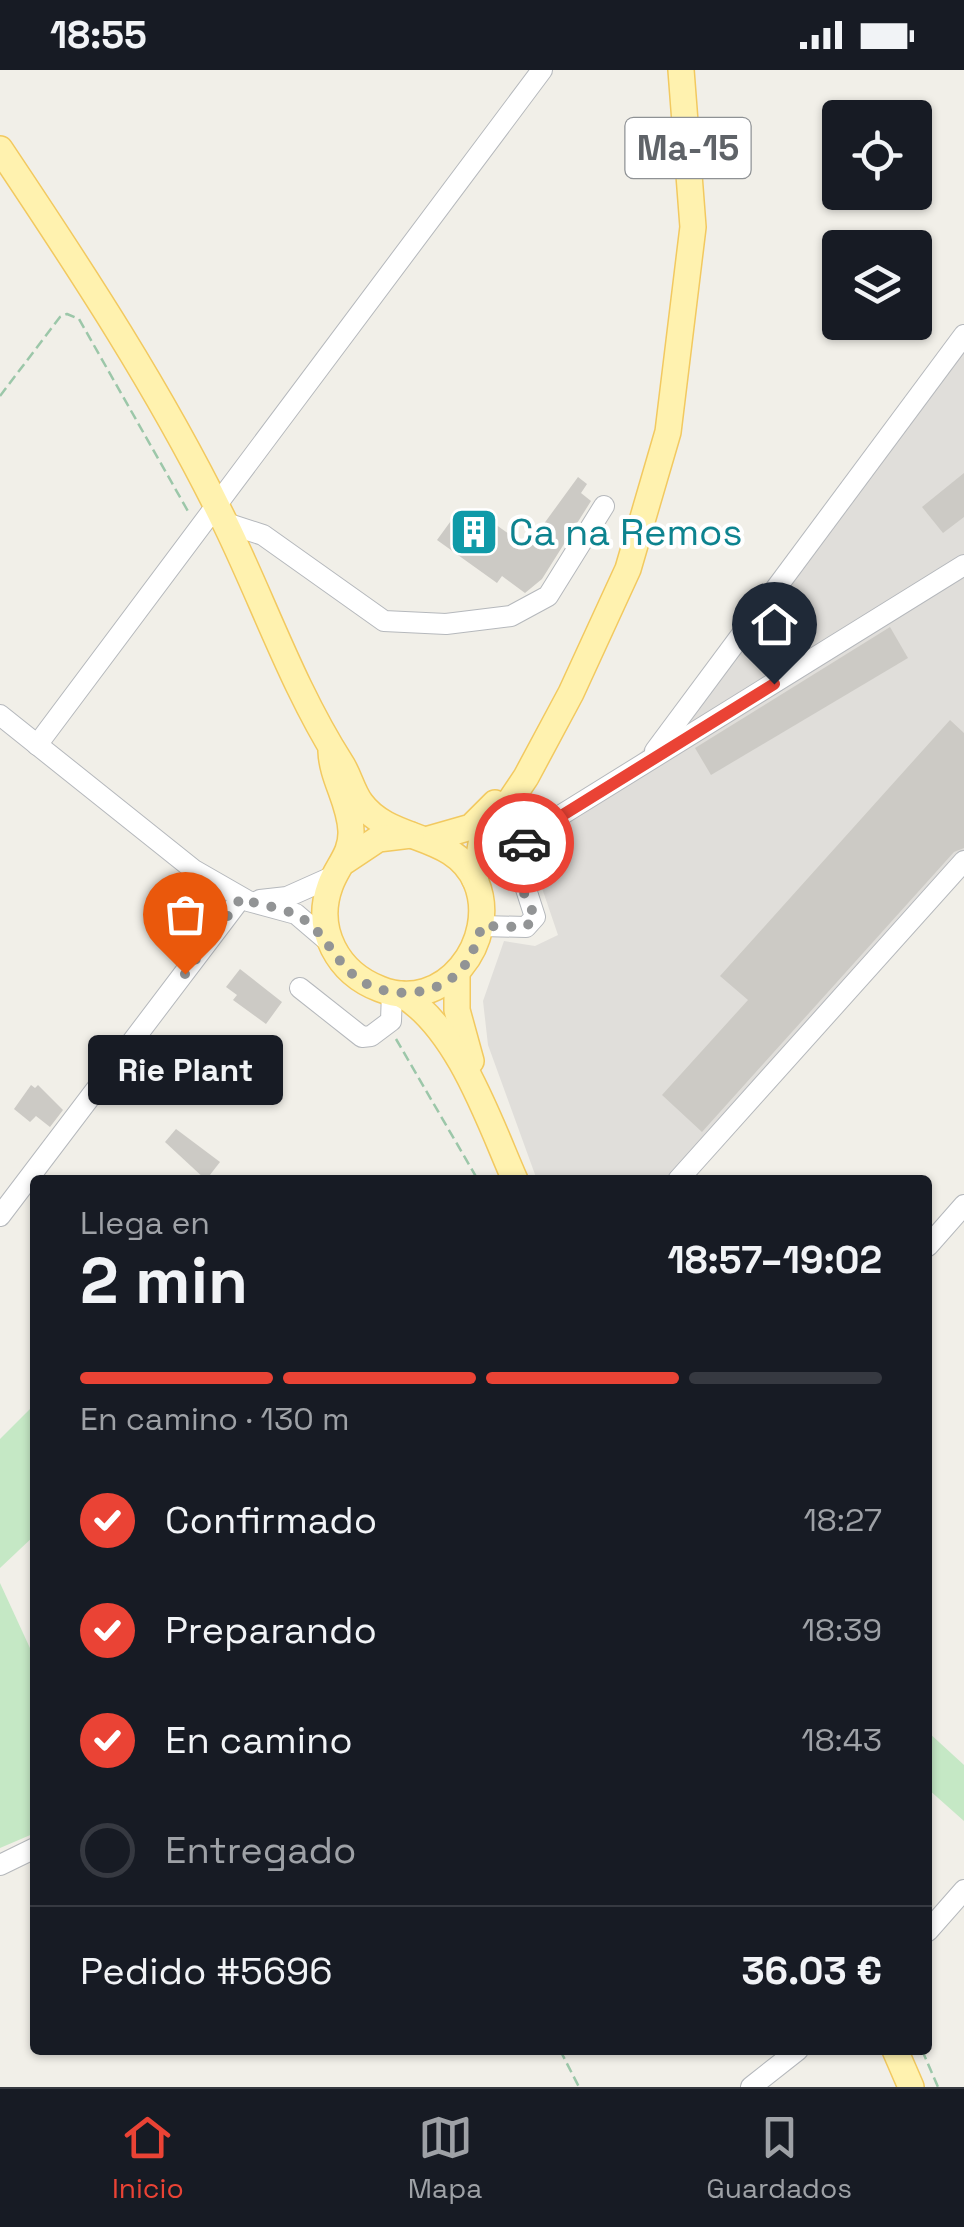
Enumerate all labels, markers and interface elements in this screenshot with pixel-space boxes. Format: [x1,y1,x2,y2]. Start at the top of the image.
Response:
text: 18:55 [50,11,147,59]
map controls [822,100,932,340]
button: locate [822,100,932,210]
road number: Ma-15 [626,118,750,178]
button: layers [822,230,932,340]
building icon: Ca na Remos [448,506,500,558]
place label: Ca na Remos [509,508,743,556]
pin [732,582,817,685]
icon: home [747,597,802,652]
courier [474,793,574,893]
icon: car [497,816,552,871]
pin [143,872,228,975]
icon: bag [158,887,213,942]
callout: Rie Plant [88,1034,282,1104]
text: Rie Plant [118,1050,253,1090]
text: Llega en [80,1203,210,1243]
text: 18:57–19:02 [668,1236,882,1284]
text: 2 min [80,1239,248,1322]
text: En camino · 130 m [80,1399,350,1439]
icon: check [80,1493,135,1548]
text: Confirmado [165,1496,377,1544]
text: 18:27 [803,1500,882,1540]
icon: check [80,1603,135,1658]
text: Preparando [165,1606,377,1654]
text: 18:39 [802,1610,882,1650]
icon: check [80,1713,135,1768]
text: En camino [165,1716,353,1764]
text: 18:43 [801,1720,882,1760]
text: Entregado [165,1826,356,1874]
text: Pedido #5696 [80,1947,333,1995]
text: 36.03 € [741,1947,882,1995]
tab: Inicio [112,2110,184,2206]
tab: Mapa [408,2110,482,2206]
tab: Guardados [706,2110,852,2206]

